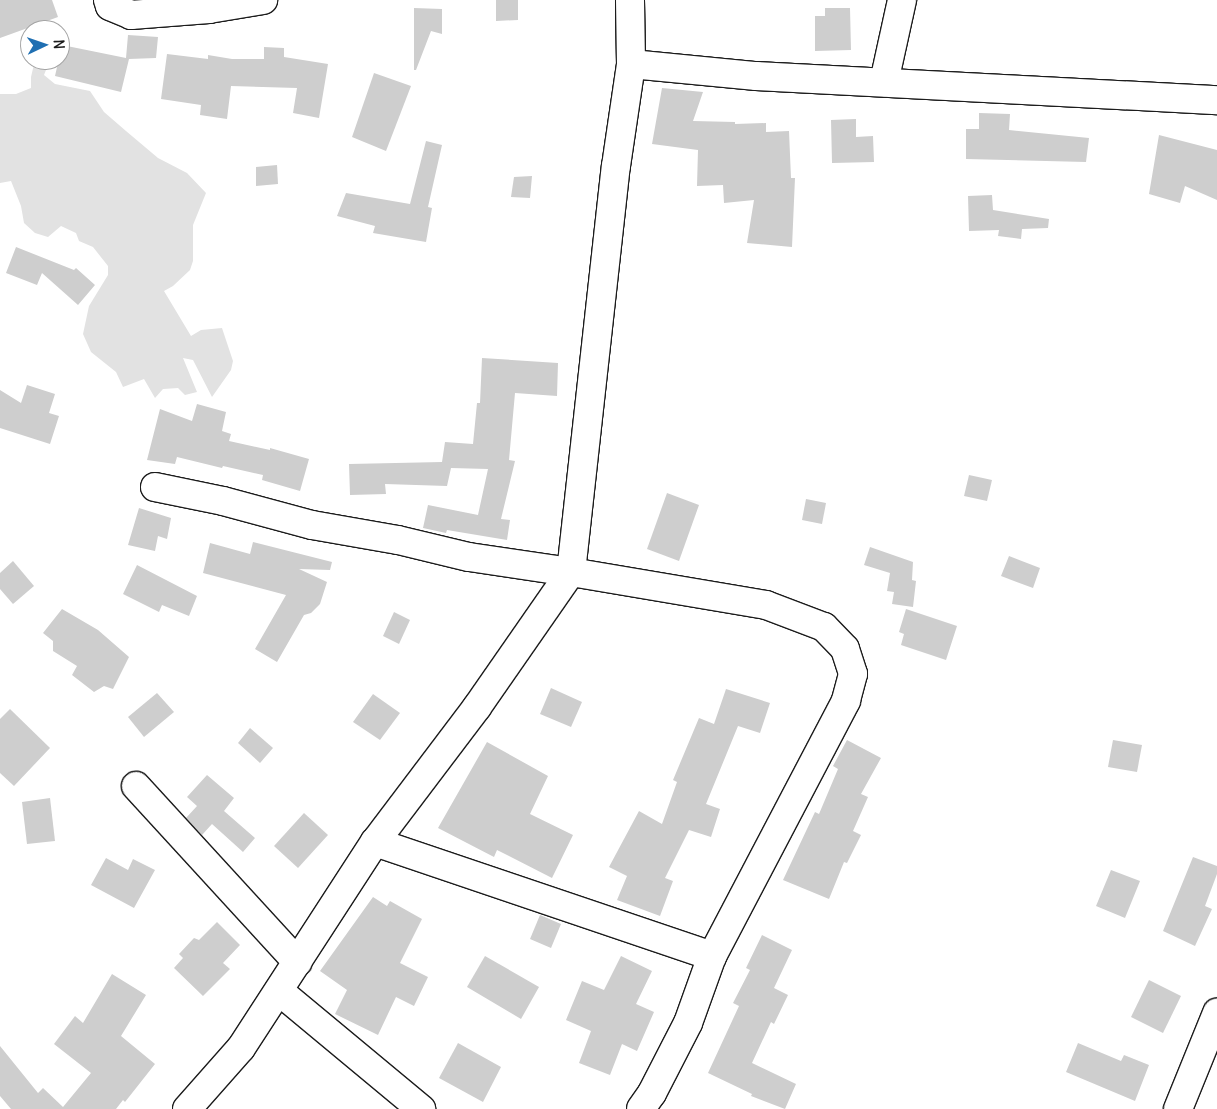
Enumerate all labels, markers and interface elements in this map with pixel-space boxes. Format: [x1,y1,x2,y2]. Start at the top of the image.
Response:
north arrow [20,20,70,70]
text: N [50,39,68,50]

